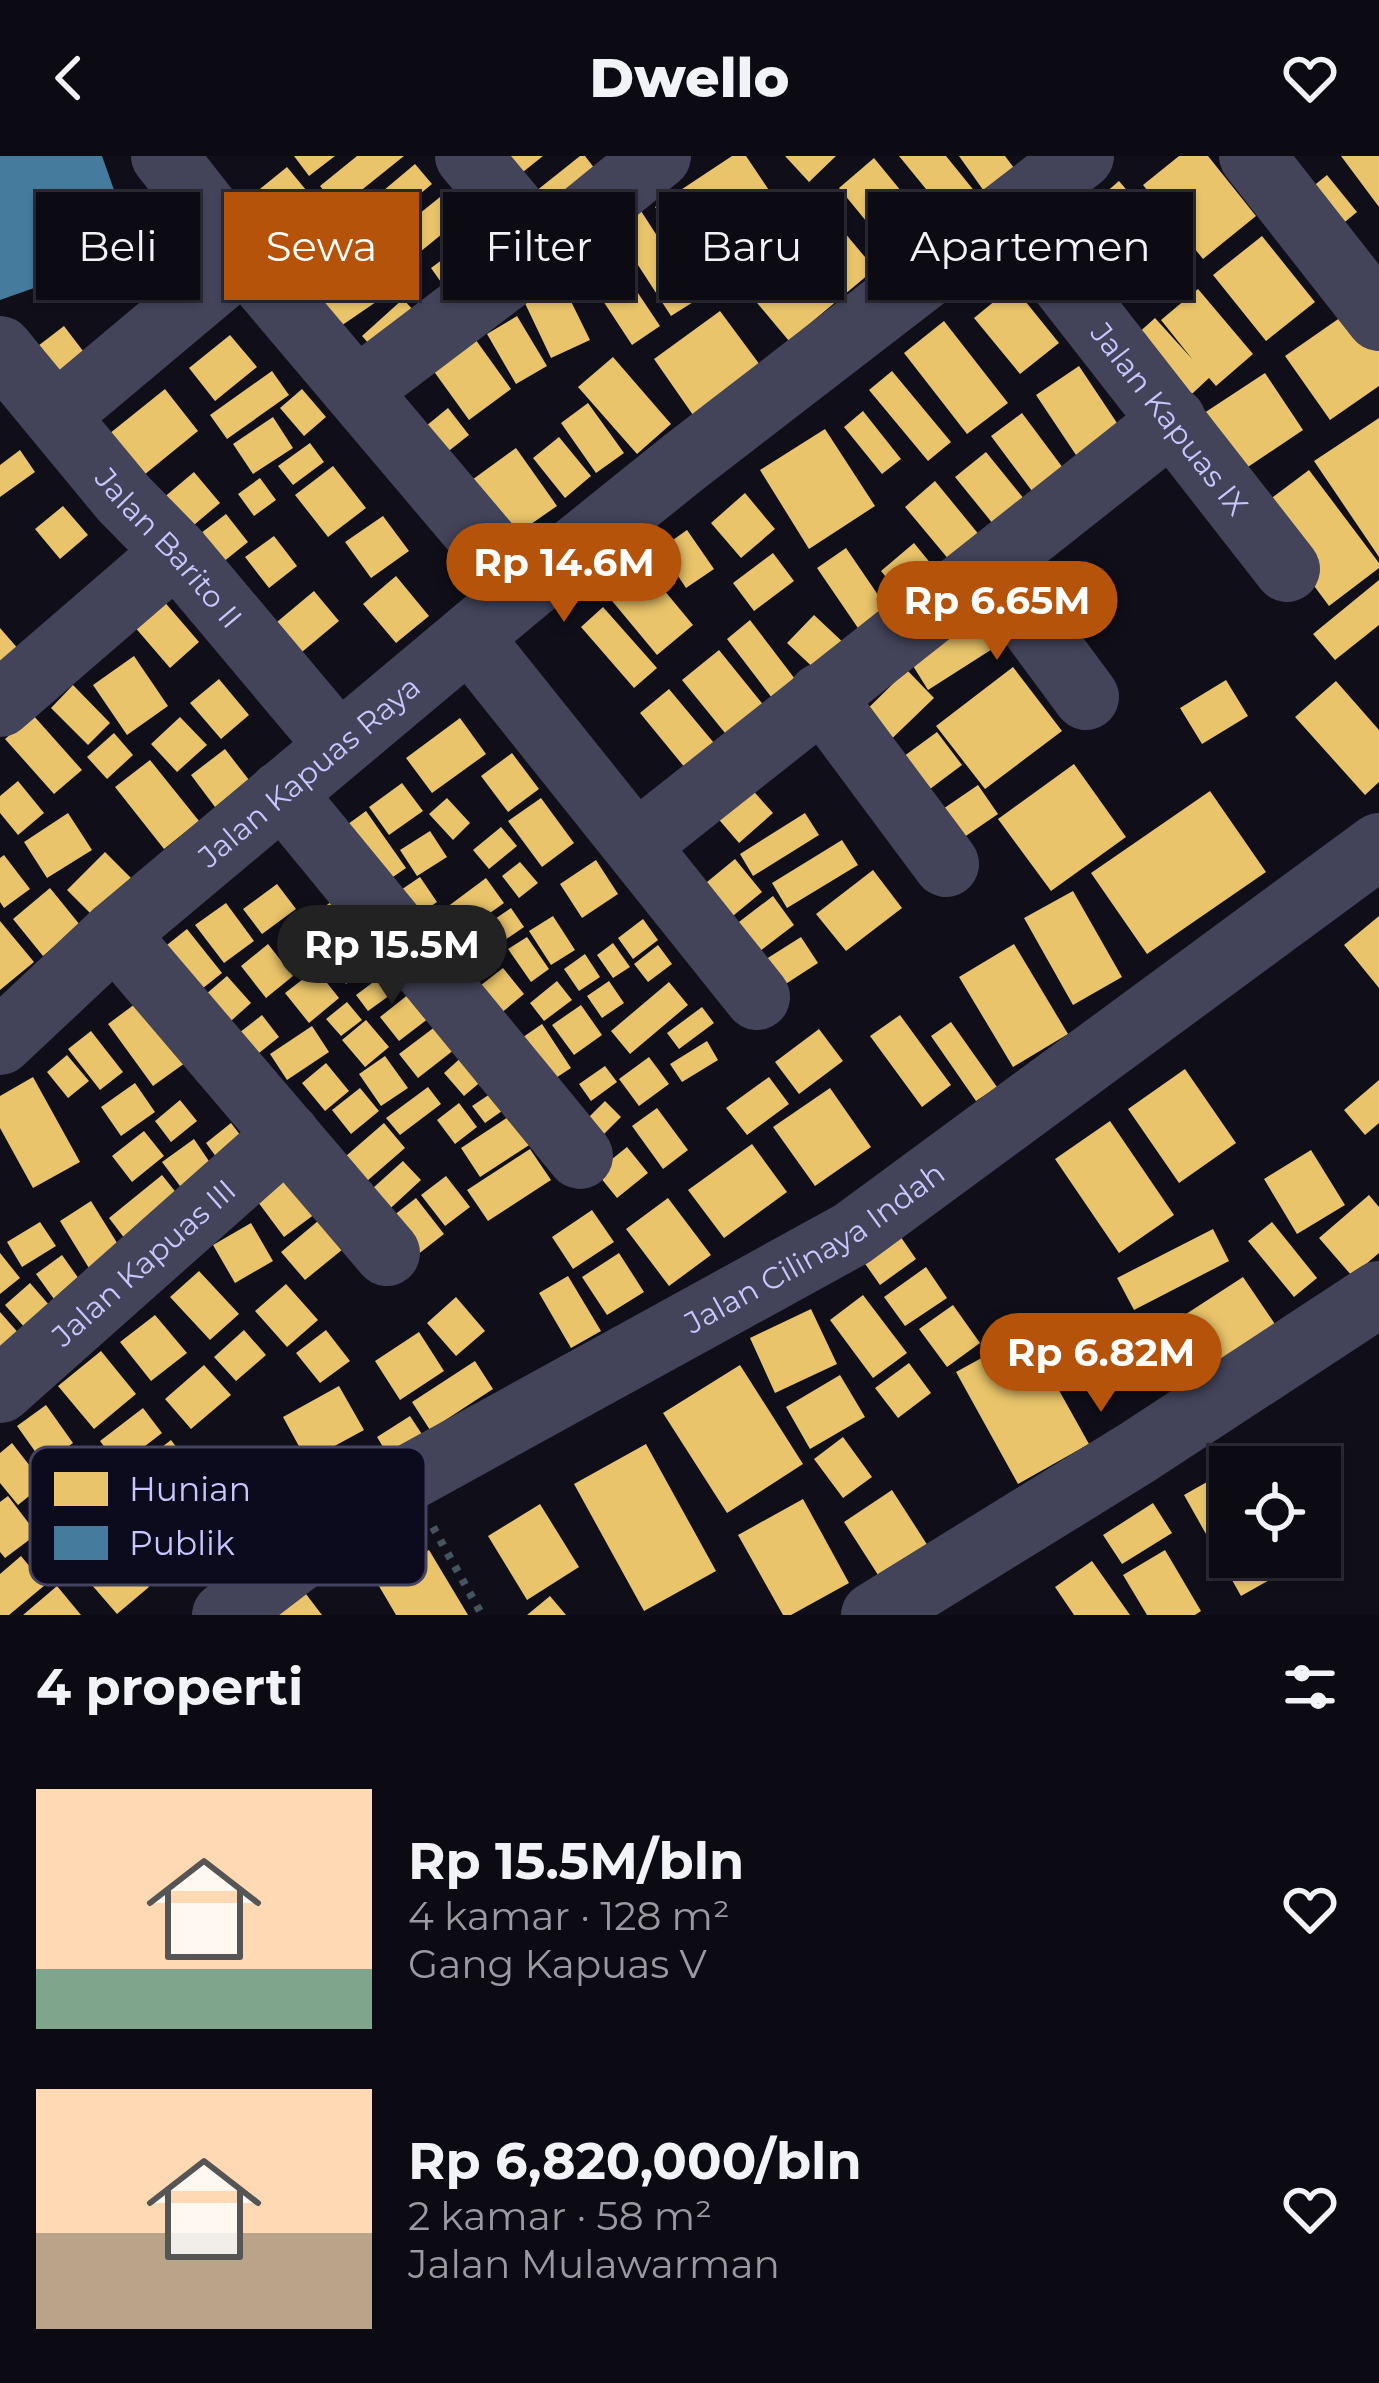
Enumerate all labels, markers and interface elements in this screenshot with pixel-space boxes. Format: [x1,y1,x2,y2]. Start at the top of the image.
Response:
icon: back [36,45,102,111]
text: Dwello [590,45,789,111]
icon: heart [1277,45,1343,111]
chip: Beli [36,192,200,300]
chip: Sewa [224,192,419,300]
chip: Filter [443,192,635,300]
chip: Baru [659,192,844,300]
chip: Apartemen [868,192,1193,300]
street label: Jalan Kapuas IX [1082,314,1256,523]
street label: Jalan Barito II [87,459,250,636]
pin: Rp 14.6M [440,523,688,625]
text: Rp 14.6M [473,538,655,586]
pin: Rp 6.65M [873,561,1121,663]
text: Rp 6.65M [904,576,1090,624]
street label: Jalan Kapuas Raya [190,668,427,875]
pin: Rp 15.5M [268,905,516,1007]
text: Rp 15.5M [304,920,480,968]
street label: Jalan Cilinaya Indah [677,1154,951,1342]
street label: Jalan Kapuas III [43,1171,243,1354]
pin: Rp 6.82M [977,1313,1225,1415]
text: Rp 6.82M [1007,1328,1195,1376]
map controls [1209,1446,1341,1578]
button: locate [1209,1446,1341,1578]
legend [30,1447,426,1585]
text: Hunian [129,1469,251,1509]
text: Publik [129,1523,235,1563]
icon: filters [1277,1654,1343,1720]
text: 4 properti [36,1656,303,1718]
text: Rp 15.5M/bln [408,1830,744,1892]
icon: home [132,1837,276,1981]
icon: heart [1277,1876,1343,1942]
text: 4 kamar · 128 m² [408,1892,730,1940]
text: Gang Kapuas V [408,1940,707,1988]
text: Rp 6,820,000/bln [408,2130,862,2192]
icon: home [132,2137,276,2281]
icon: heart [1277,2176,1343,2242]
text: 2 kamar · 58 m² [408,2192,712,2240]
text: Jalan Mulawarman [408,2240,780,2288]

